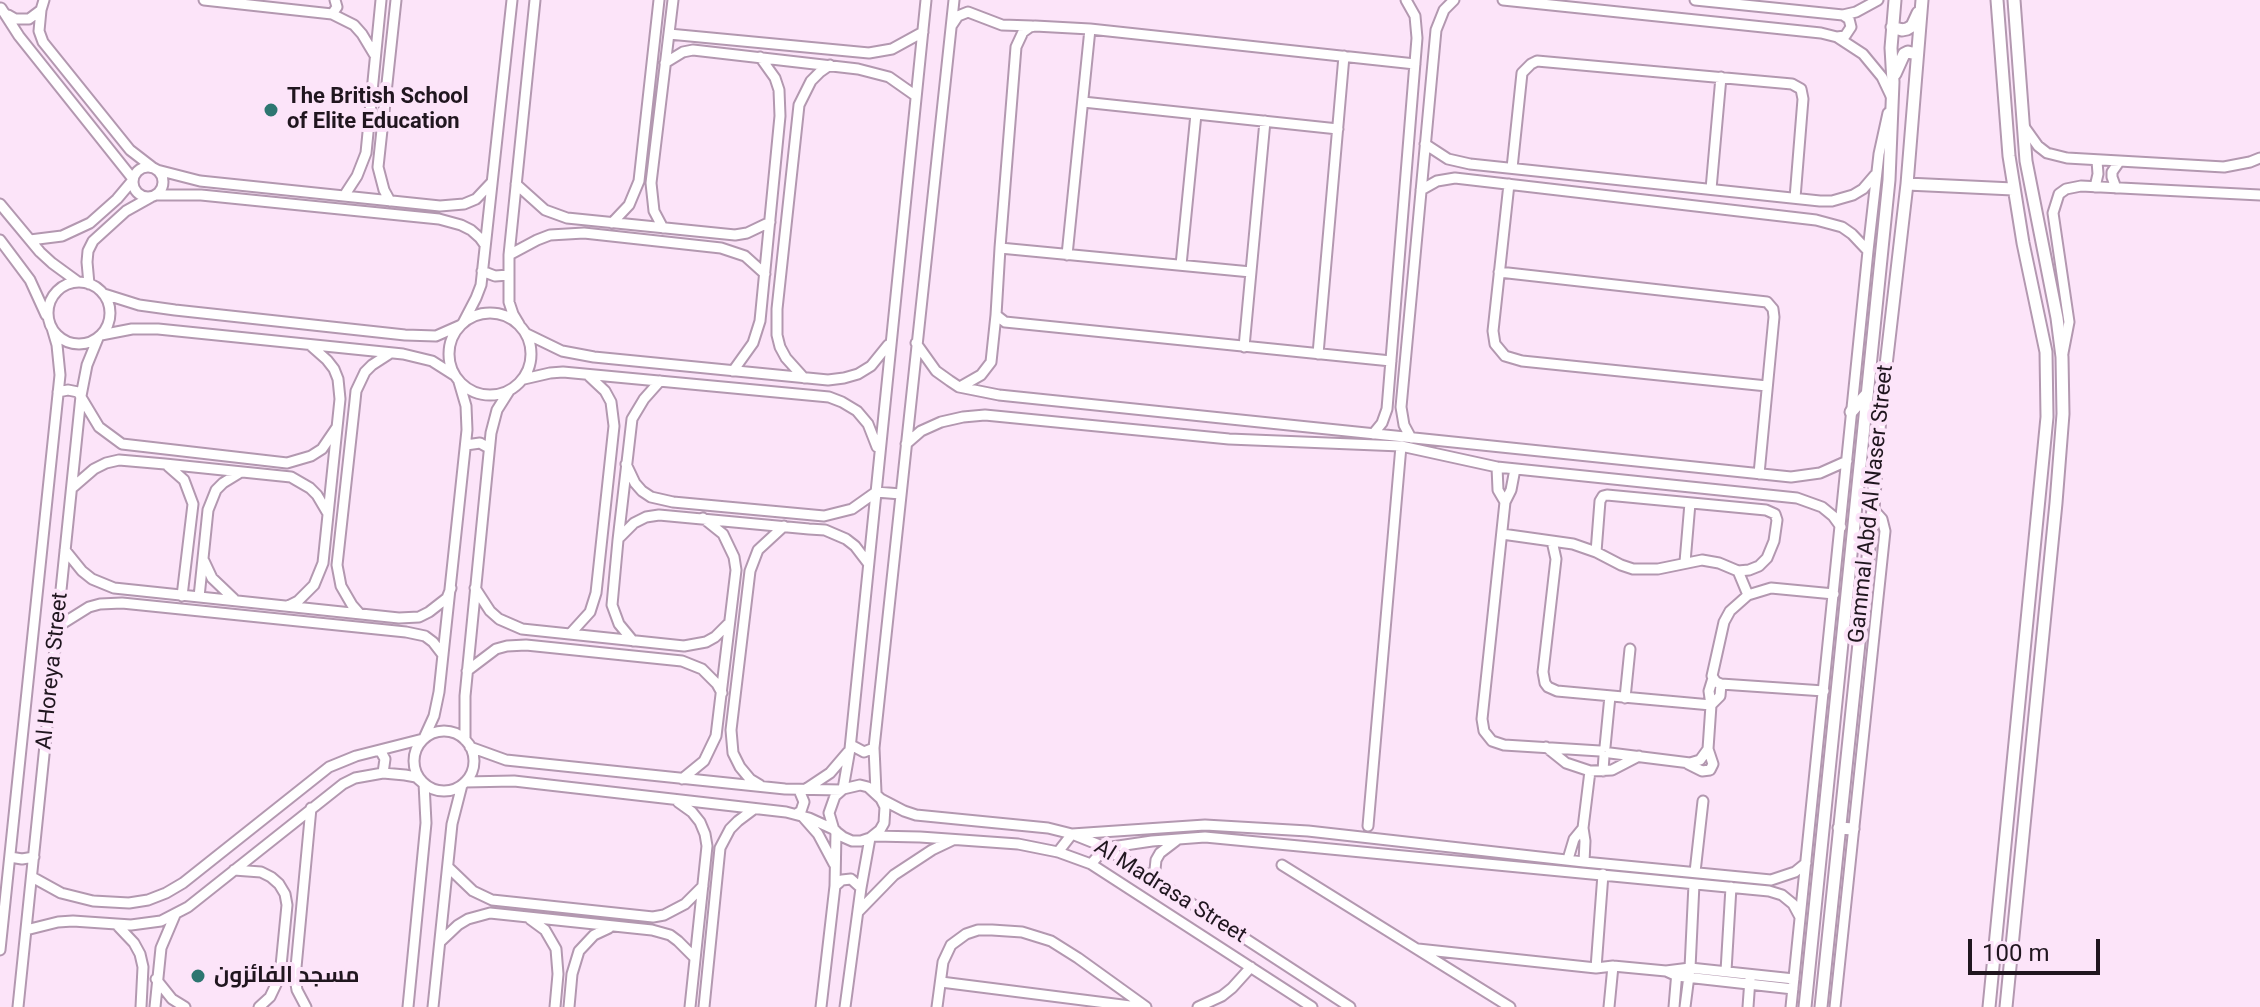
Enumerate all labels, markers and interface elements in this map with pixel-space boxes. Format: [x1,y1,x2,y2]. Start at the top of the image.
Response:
place label: The British School of Elite Education [287,84,469,136]
marker: The British School of Elite Education [262,101,280,119]
street label: Gammal Abd Al Naser Street [1844,364,1900,644]
street label: Al Horeya Street [32,591,74,751]
street label: Al Madrasa Street [1089,835,1251,949]
scale bar [1972,923,2104,973]
text: 100 m [1982,939,2049,967]
place label: مسجد الفائزون [214,963,360,989]
marker: مسجد الفائزون [189,967,207,985]

